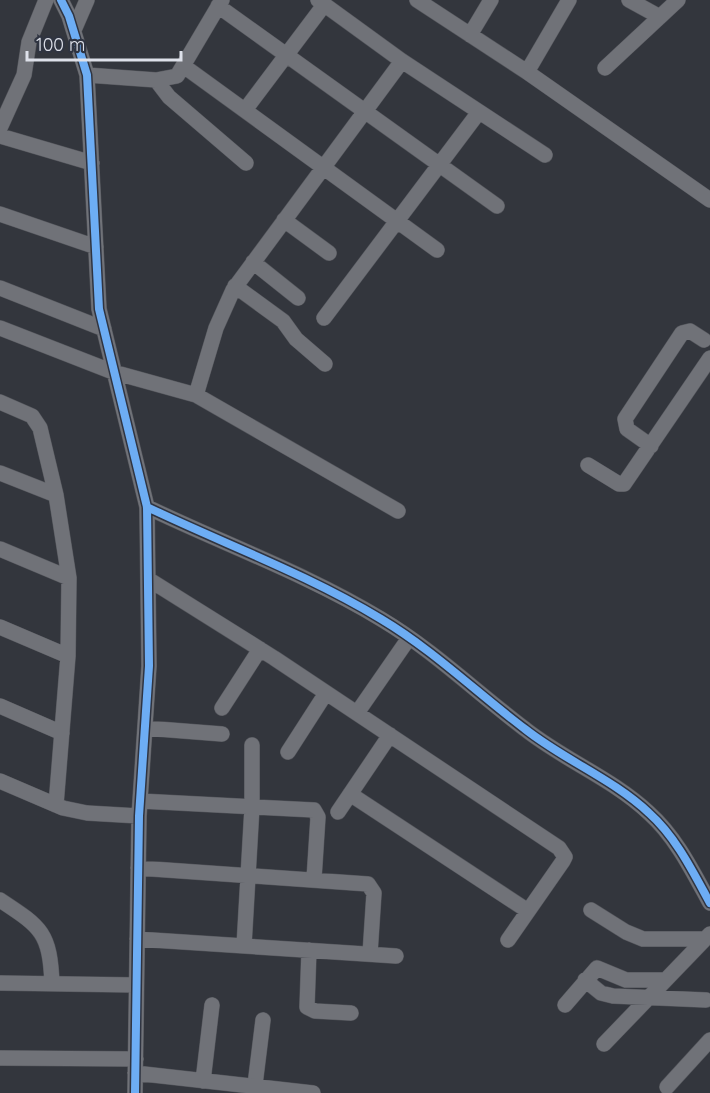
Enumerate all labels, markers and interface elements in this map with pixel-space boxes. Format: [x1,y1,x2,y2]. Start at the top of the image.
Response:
scale bar [27,24,182,62]
text: 100 m [36,33,85,56]

